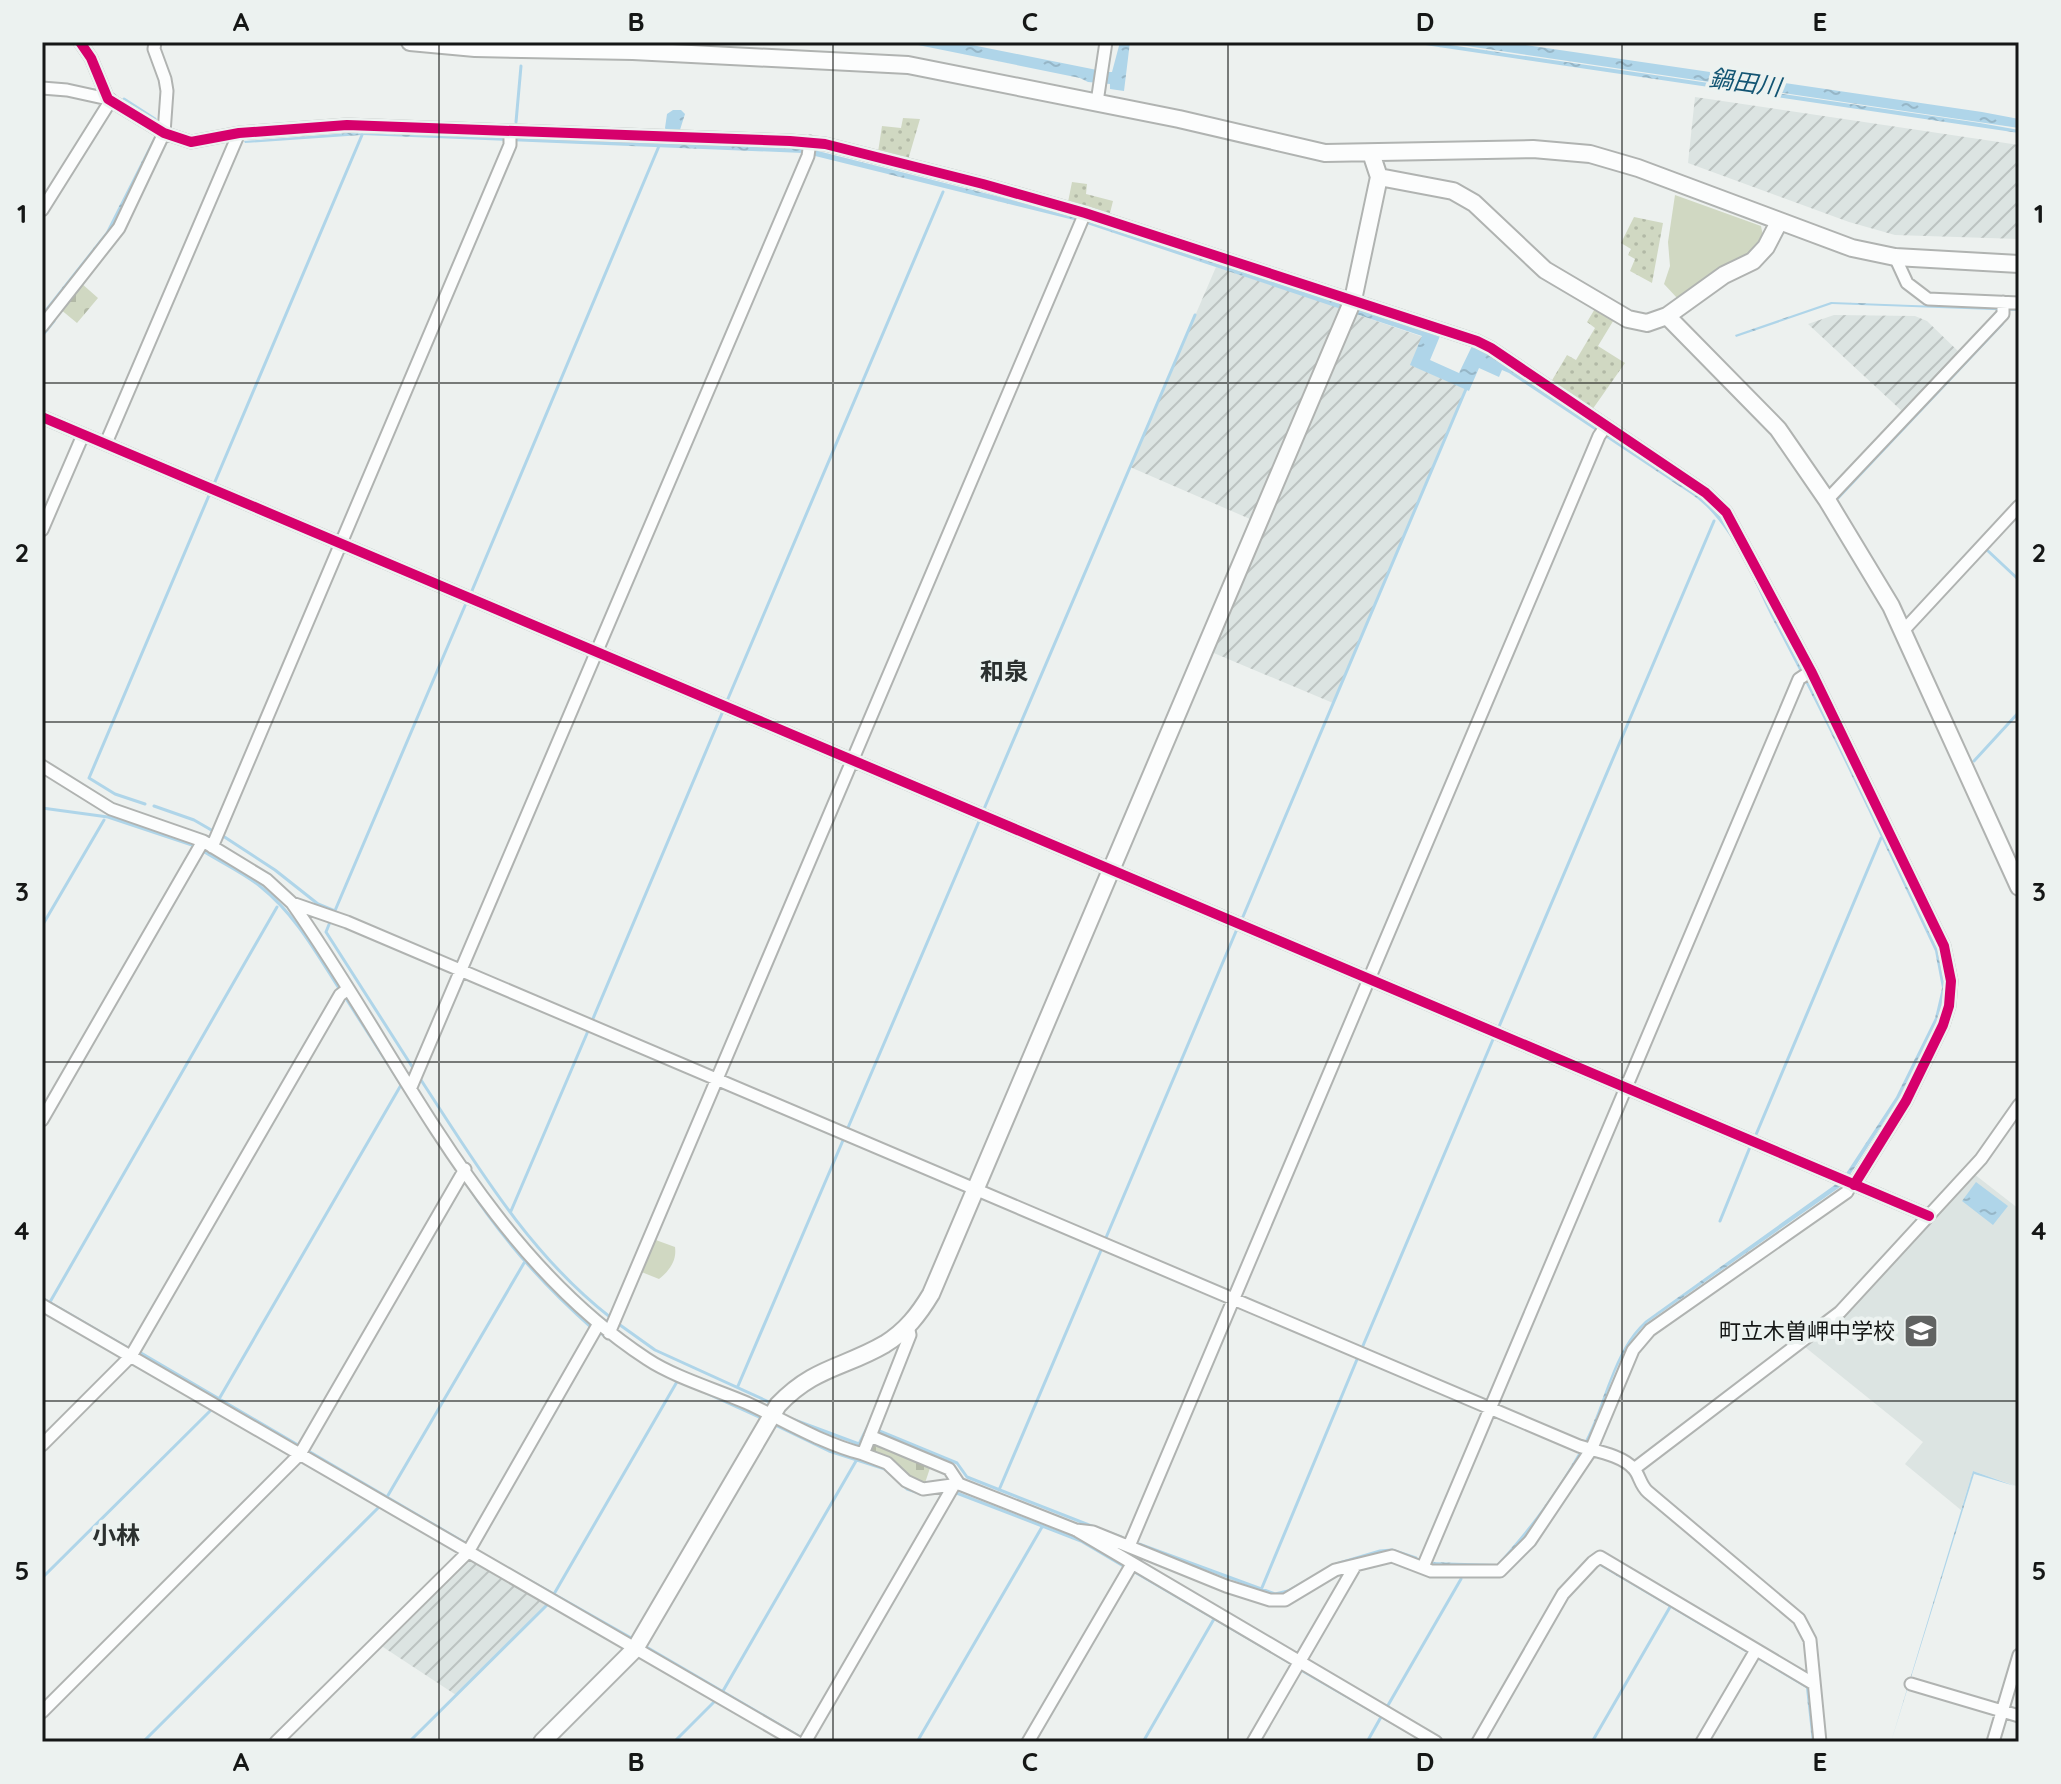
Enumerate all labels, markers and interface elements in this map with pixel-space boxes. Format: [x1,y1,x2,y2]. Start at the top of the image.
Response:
text: A [233,5,250,38]
text: B [627,5,645,38]
text: C [1022,5,1038,38]
text: D [1416,5,1434,38]
text: E [1813,5,1827,38]
water label: 鍋田川 [1707,62,1786,102]
text: 1 [17,197,27,230]
text: 1 [2034,197,2044,230]
text: 2 [15,536,29,569]
text: 2 [2032,536,2046,569]
district label: 和泉 [980,656,1028,686]
text: 3 [15,875,29,908]
text: 3 [2032,875,2046,908]
text: 4 [14,1214,30,1247]
text: 4 [2031,1214,2047,1247]
school or university icon: 町立木曽岬中学校 [1902,1312,1940,1350]
place label: 町立木曽岬中学校 [1719,1317,1895,1345]
district label: 小林 [92,1520,140,1550]
text: 5 [15,1554,29,1587]
text: 5 [2032,1554,2046,1587]
text: A [233,1745,250,1778]
text: B [627,1745,645,1778]
text: C [1022,1745,1038,1778]
text: D [1416,1745,1434,1778]
text: E [1813,1745,1827,1778]

